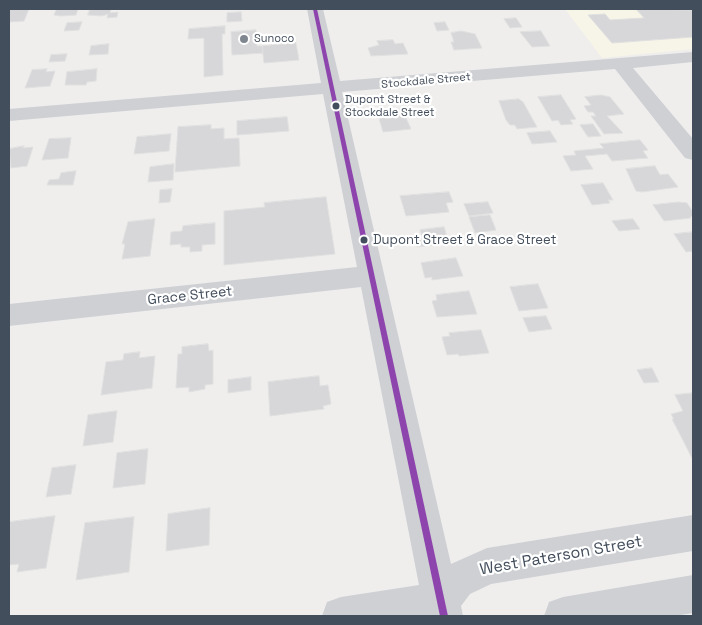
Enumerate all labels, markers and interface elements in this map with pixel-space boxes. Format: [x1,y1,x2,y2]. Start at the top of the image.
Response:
place label: Sunoco [254,32,294,46]
marker: Sunoco [238,33,250,45]
street label: Stockdale Street [381,71,471,91]
place label: Dupont Street & Stockdale Street [345,93,435,119]
marker: Dupont Street & Stockdale Street [331,101,341,111]
place label: Dupont Street & Grace Street [373,232,556,248]
marker: Dupont Street & Grace Street [359,235,369,245]
street label: Grace Street [147,283,233,309]
street label: West Paterson Street [478,532,644,580]

